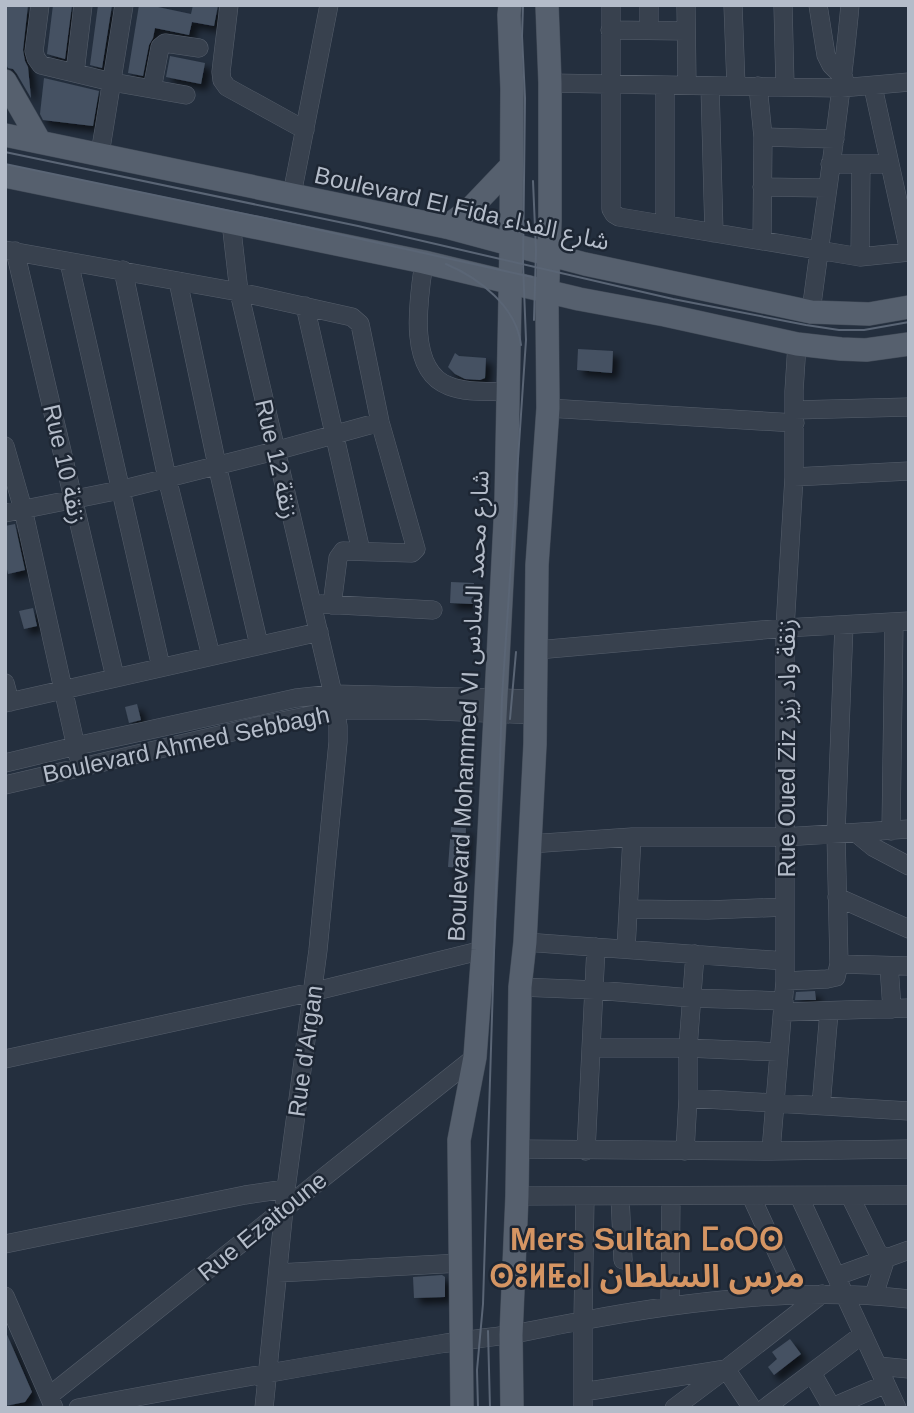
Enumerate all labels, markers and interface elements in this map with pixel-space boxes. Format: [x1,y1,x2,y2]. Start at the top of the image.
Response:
street label: Boulevard El Fida شارع الفداء [311,161,612,259]
street label: Rue 12 زنقة [249,396,304,522]
street label: Rue 10 زنقة [37,401,92,527]
street label: Boulevard Mohammed VI شارع محمد السادس [442,470,498,943]
street label: Rue Oued Ziz زنقة واد زيز [773,619,801,877]
street label: Boulevard Ahmed Sebbagh [40,700,332,788]
street label: Rue d'Argan [282,983,328,1119]
street label: Rue Ezaitoune [192,1166,332,1286]
district label: Mers Sultan ⵎⴰⵔⵙ ⵙⵓⵍⵟⴰⵏ مرس السلطان [489,1221,805,1295]

